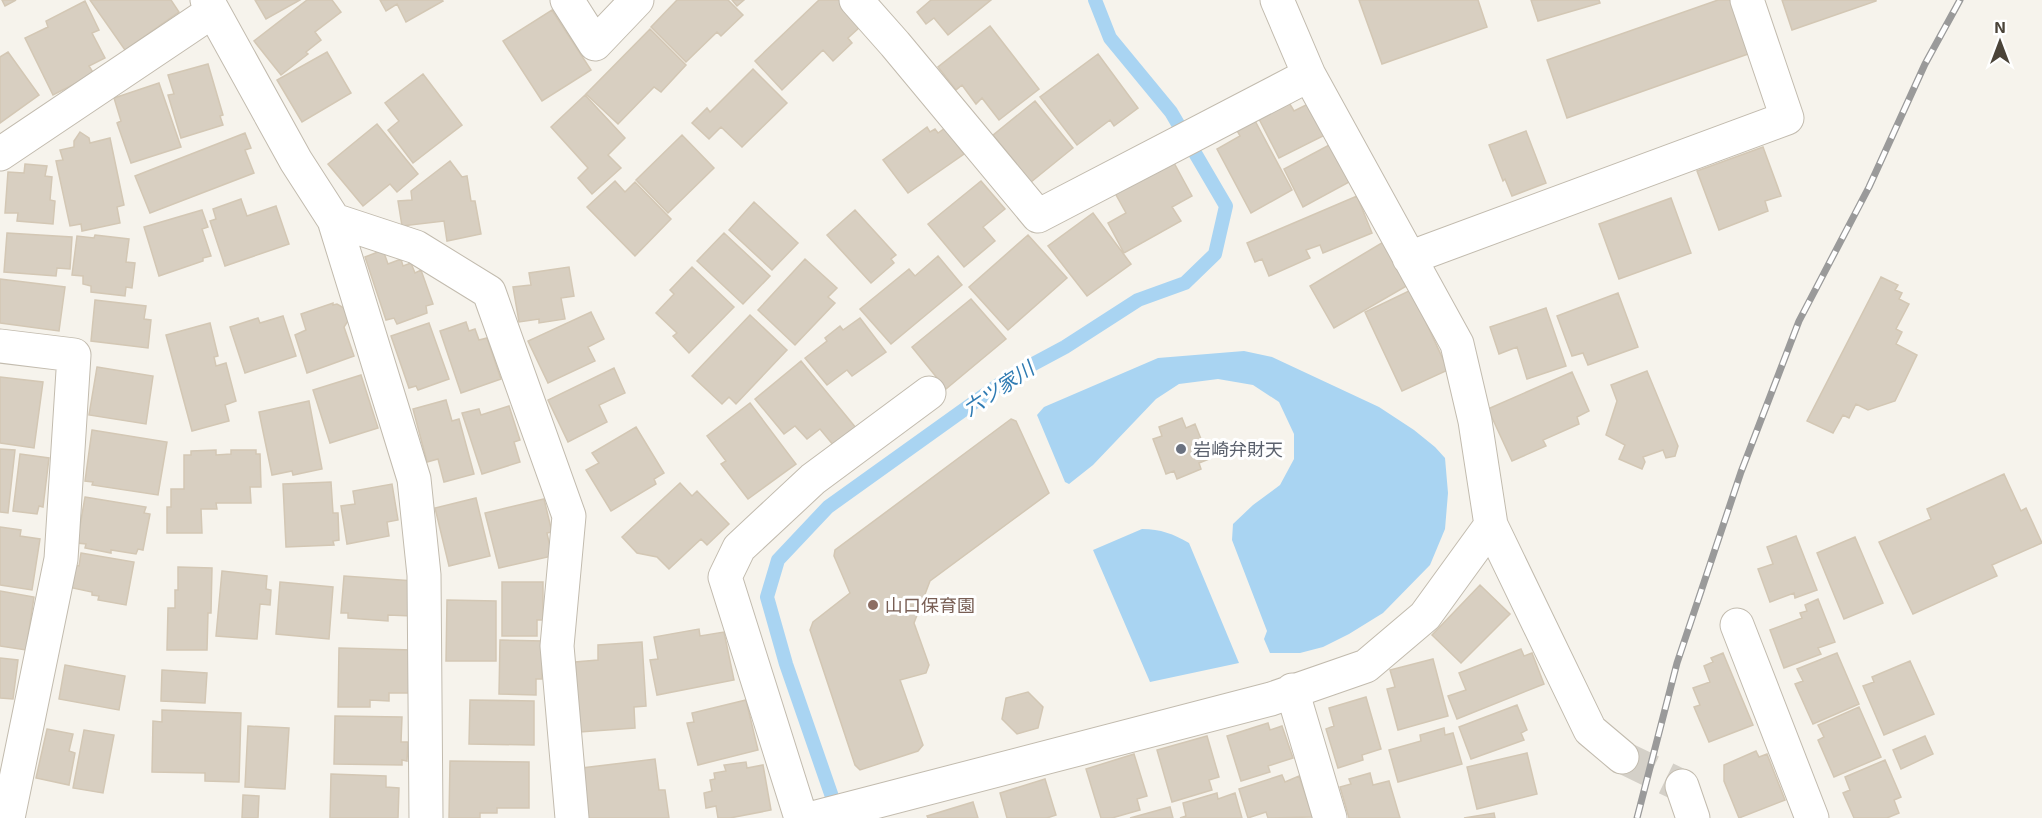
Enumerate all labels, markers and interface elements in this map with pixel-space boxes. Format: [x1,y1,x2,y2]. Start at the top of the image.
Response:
north arrow [1970,12,2030,72]
text: N [1994,17,2006,36]
water label: 六ツ家川 [958,355,1040,420]
place label: 岩崎弁財天 [1193,438,1283,460]
marker: 岩崎弁財天 [1174,442,1188,456]
place label: 山口保育園 [885,594,975,616]
marker: 山口保育園 [866,598,880,612]

